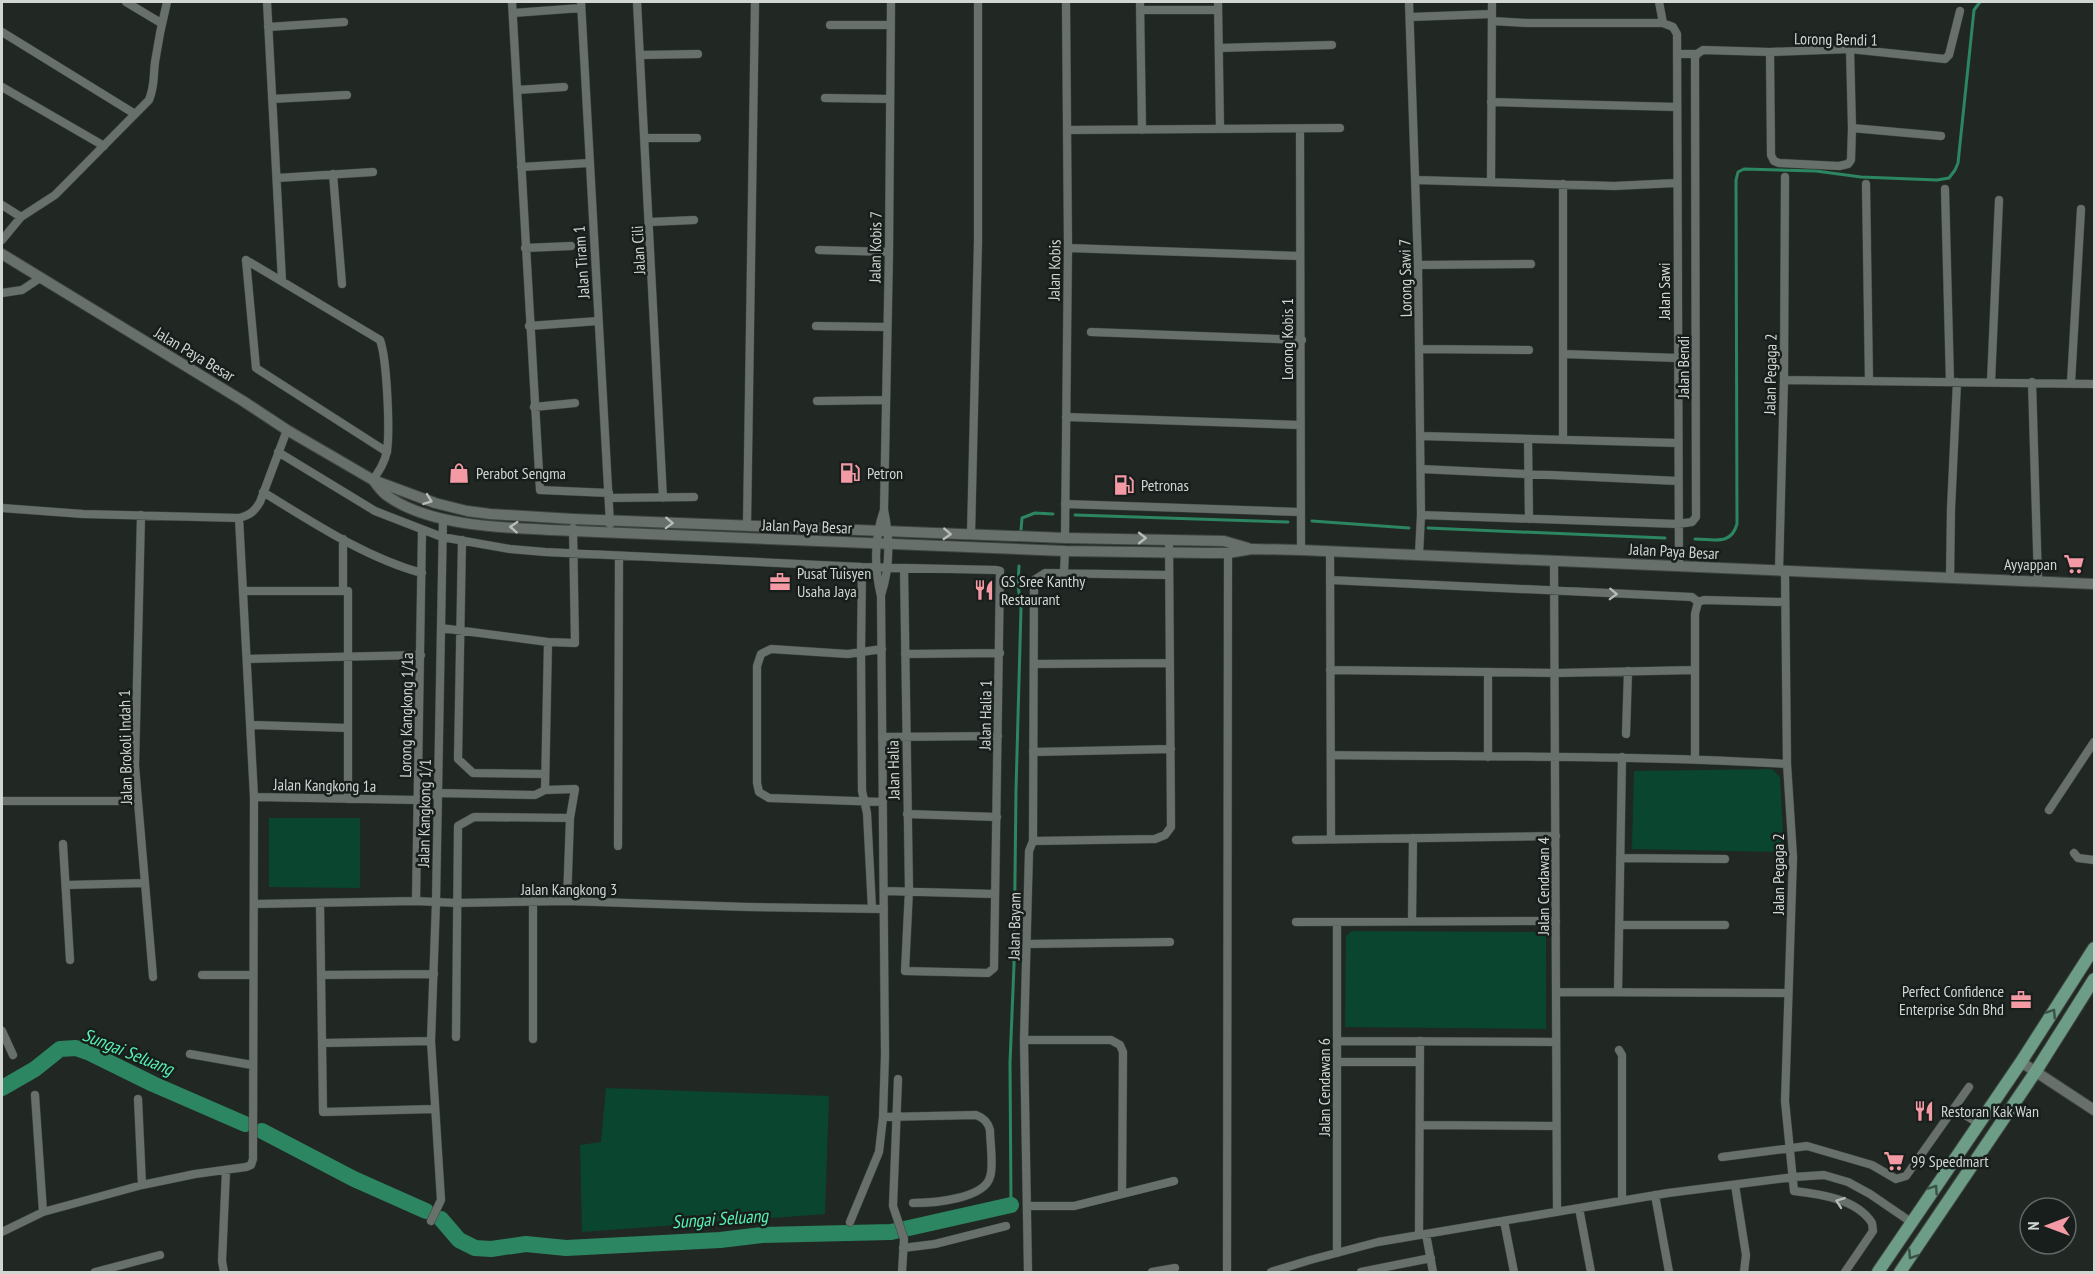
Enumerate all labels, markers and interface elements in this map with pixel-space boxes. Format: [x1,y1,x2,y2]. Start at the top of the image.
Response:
street label: Lorong Bendi 1 [1794,28,1878,50]
street label: Jalan Kobis 7 [864,211,886,284]
street label: Jalan Tiram 1 [568,225,594,300]
street label: Jalan Cili [627,225,649,276]
street label: Jalan Kobis [1043,239,1065,302]
street label: Lorong Sawi 7 [1394,239,1416,317]
street label: Jalan Sawi [1654,263,1674,320]
street label: Lorong Kobis 1 [1277,298,1297,380]
street label: Jalan Paya Besar [150,322,239,386]
street label: Jalan Pegaga 2 [1759,333,1781,416]
street label: Jalan Bendi [1673,336,1693,399]
shop icon: Perabot Sengma [447,461,471,485]
fuel station icon: Petron [838,461,862,485]
place label: Perabot Sengma [476,463,566,483]
place label: Petron [867,463,903,483]
fuel station icon: Petronas [1112,473,1136,497]
place label: Petronas [1141,475,1189,495]
one-way arrow [422,493,433,506]
street label: Jalan Paya Besar [761,514,853,538]
one-way arrow [664,516,673,529]
one-way arrow [510,521,519,534]
one-way arrow [942,527,951,540]
one-way arrow [1137,532,1146,544]
street label: Jalan Paya Besar [1627,539,1720,563]
supermarket icon: Ayyappan [2062,552,2086,576]
place label: Ayyappan [2004,554,2057,574]
place label: Pusat Tuisyen Usaha Jaya [797,563,871,601]
office icon: Pusat Tuisyen Usaha Jaya [768,570,792,594]
place label: GS Sree Kanthy Restaurant [1001,571,1085,609]
restaurant icon: GS Sree Kanthy Restaurant [972,578,996,602]
one-way arrow [1609,588,1618,600]
street label: Lorong Kangkong 1/1a [395,652,417,778]
street label: Jalan Halia 1 [974,680,996,751]
street label: Jalan Brokoli Indah 1 [114,689,136,806]
street label: Jalan Halia [882,740,904,801]
street label: Jalan Kangkong 1/1 [413,759,435,868]
street label: Jalan Kangkong 1a [273,774,376,796]
street label: Jalan Pegaga 2 [1768,833,1788,916]
street label: Jalan Cendawan 4 [1533,837,1553,936]
street label: Jalan Kangkong 3 [520,879,617,899]
street label: Jalan Bayam [1003,892,1025,961]
place label: Perfect Confidence Enterprise Sdn Bhd [1899,981,2004,1019]
office icon: Perfect Confidence Enterprise Sdn Bhd [2009,988,2033,1012]
one-way arrow [2045,1009,2057,1019]
water label: Sungai Seluang [79,1023,178,1081]
street label: Jalan Cendawan 6 [1314,1038,1334,1137]
restaurant icon: Restoran Kak Wan [1912,1099,1936,1123]
place label: Restoran Kak Wan [1941,1101,2039,1121]
supermarket icon: 99 Speedmart [1882,1149,1906,1173]
place label: 99 Speedmart [1911,1151,1989,1171]
one-way arrow [1926,1185,1938,1195]
one-way arrow [1835,1196,1846,1209]
north arrow [2018,1196,2078,1256]
water label: Sungai Seluang [671,1204,770,1233]
text: N [2023,1222,2043,1230]
one-way arrow [1908,1248,1919,1259]

